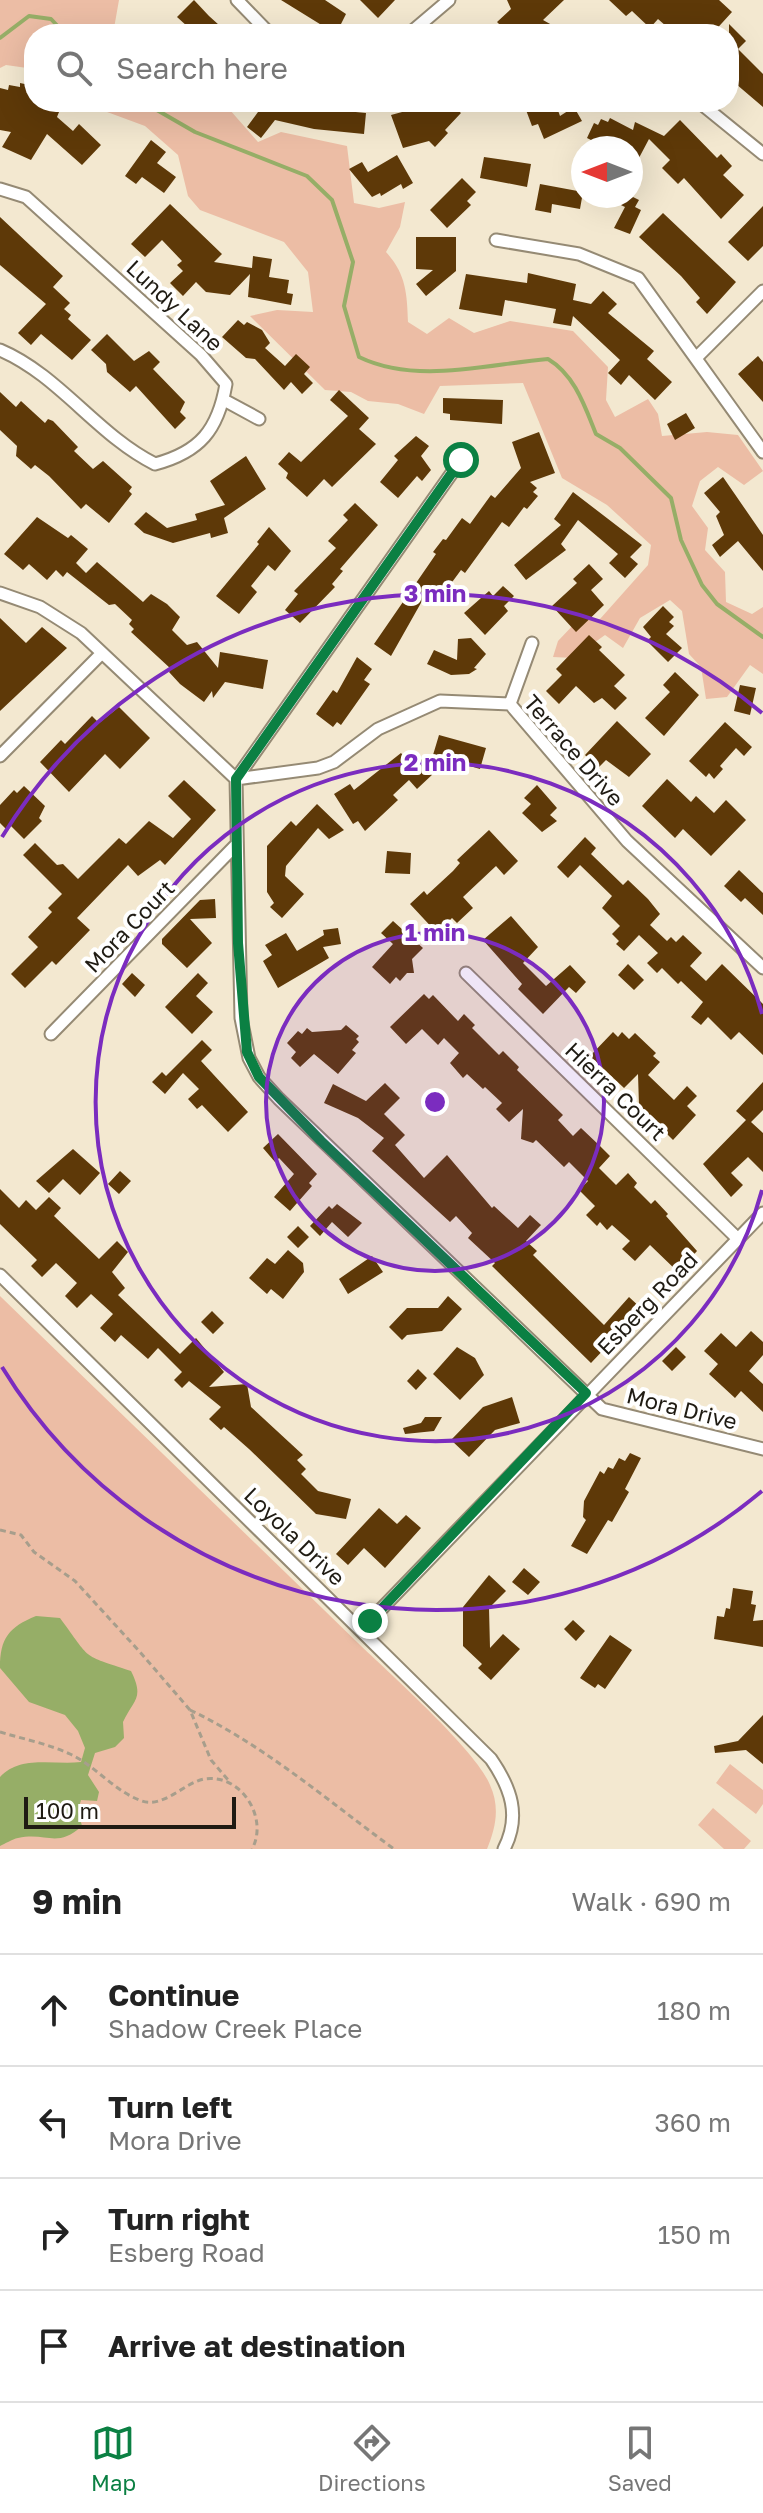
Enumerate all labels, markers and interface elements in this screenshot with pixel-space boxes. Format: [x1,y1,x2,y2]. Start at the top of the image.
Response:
search box [24,24,739,112]
icon: search [52,46,96,90]
text: Search here [116,50,288,86]
north arrow [571,136,643,208]
street label: Lundy Lane [121,254,229,356]
route start [443,442,479,478]
text: 3 min [404,578,466,607]
street label: Terrace Drive [518,689,630,811]
text: 2 min [404,747,466,776]
street label: Mora Court [78,874,180,978]
text: 1 min [405,917,465,946]
street label: Hierra Court [560,1036,672,1146]
centre of rings [421,1088,449,1116]
street label: Esberg Road [591,1246,703,1360]
street label: Mora Drive [624,1381,740,1435]
street label: Loyola Drive [239,1481,351,1591]
route end [352,1603,388,1639]
scale bar [24,1793,236,1829]
text: 100 m [36,1797,99,1824]
text: 9 min [32,1881,122,1921]
text: Walk · 690 m [571,1886,731,1917]
text: Continue [108,1977,239,2013]
icon: ahead [32,1988,76,2032]
text: 180 m [657,1995,731,2026]
text: Shadow Creek Place [108,2013,362,2044]
text: Turn left [108,2089,233,2125]
icon: left [32,2100,76,2144]
text: 360 m [654,2107,731,2138]
text: Mora Drive [108,2125,241,2156]
text: Turn right [108,2201,250,2237]
icon: right [32,2212,76,2256]
text: 150 m [658,2219,731,2250]
text: Esberg Road [108,2237,265,2268]
icon: arrive [32,2324,76,2368]
text: Arrive at destination [108,2328,405,2364]
tab: Map [91,2421,136,2496]
tab: Directions [318,2421,426,2496]
tab: Saved [608,2421,672,2496]

